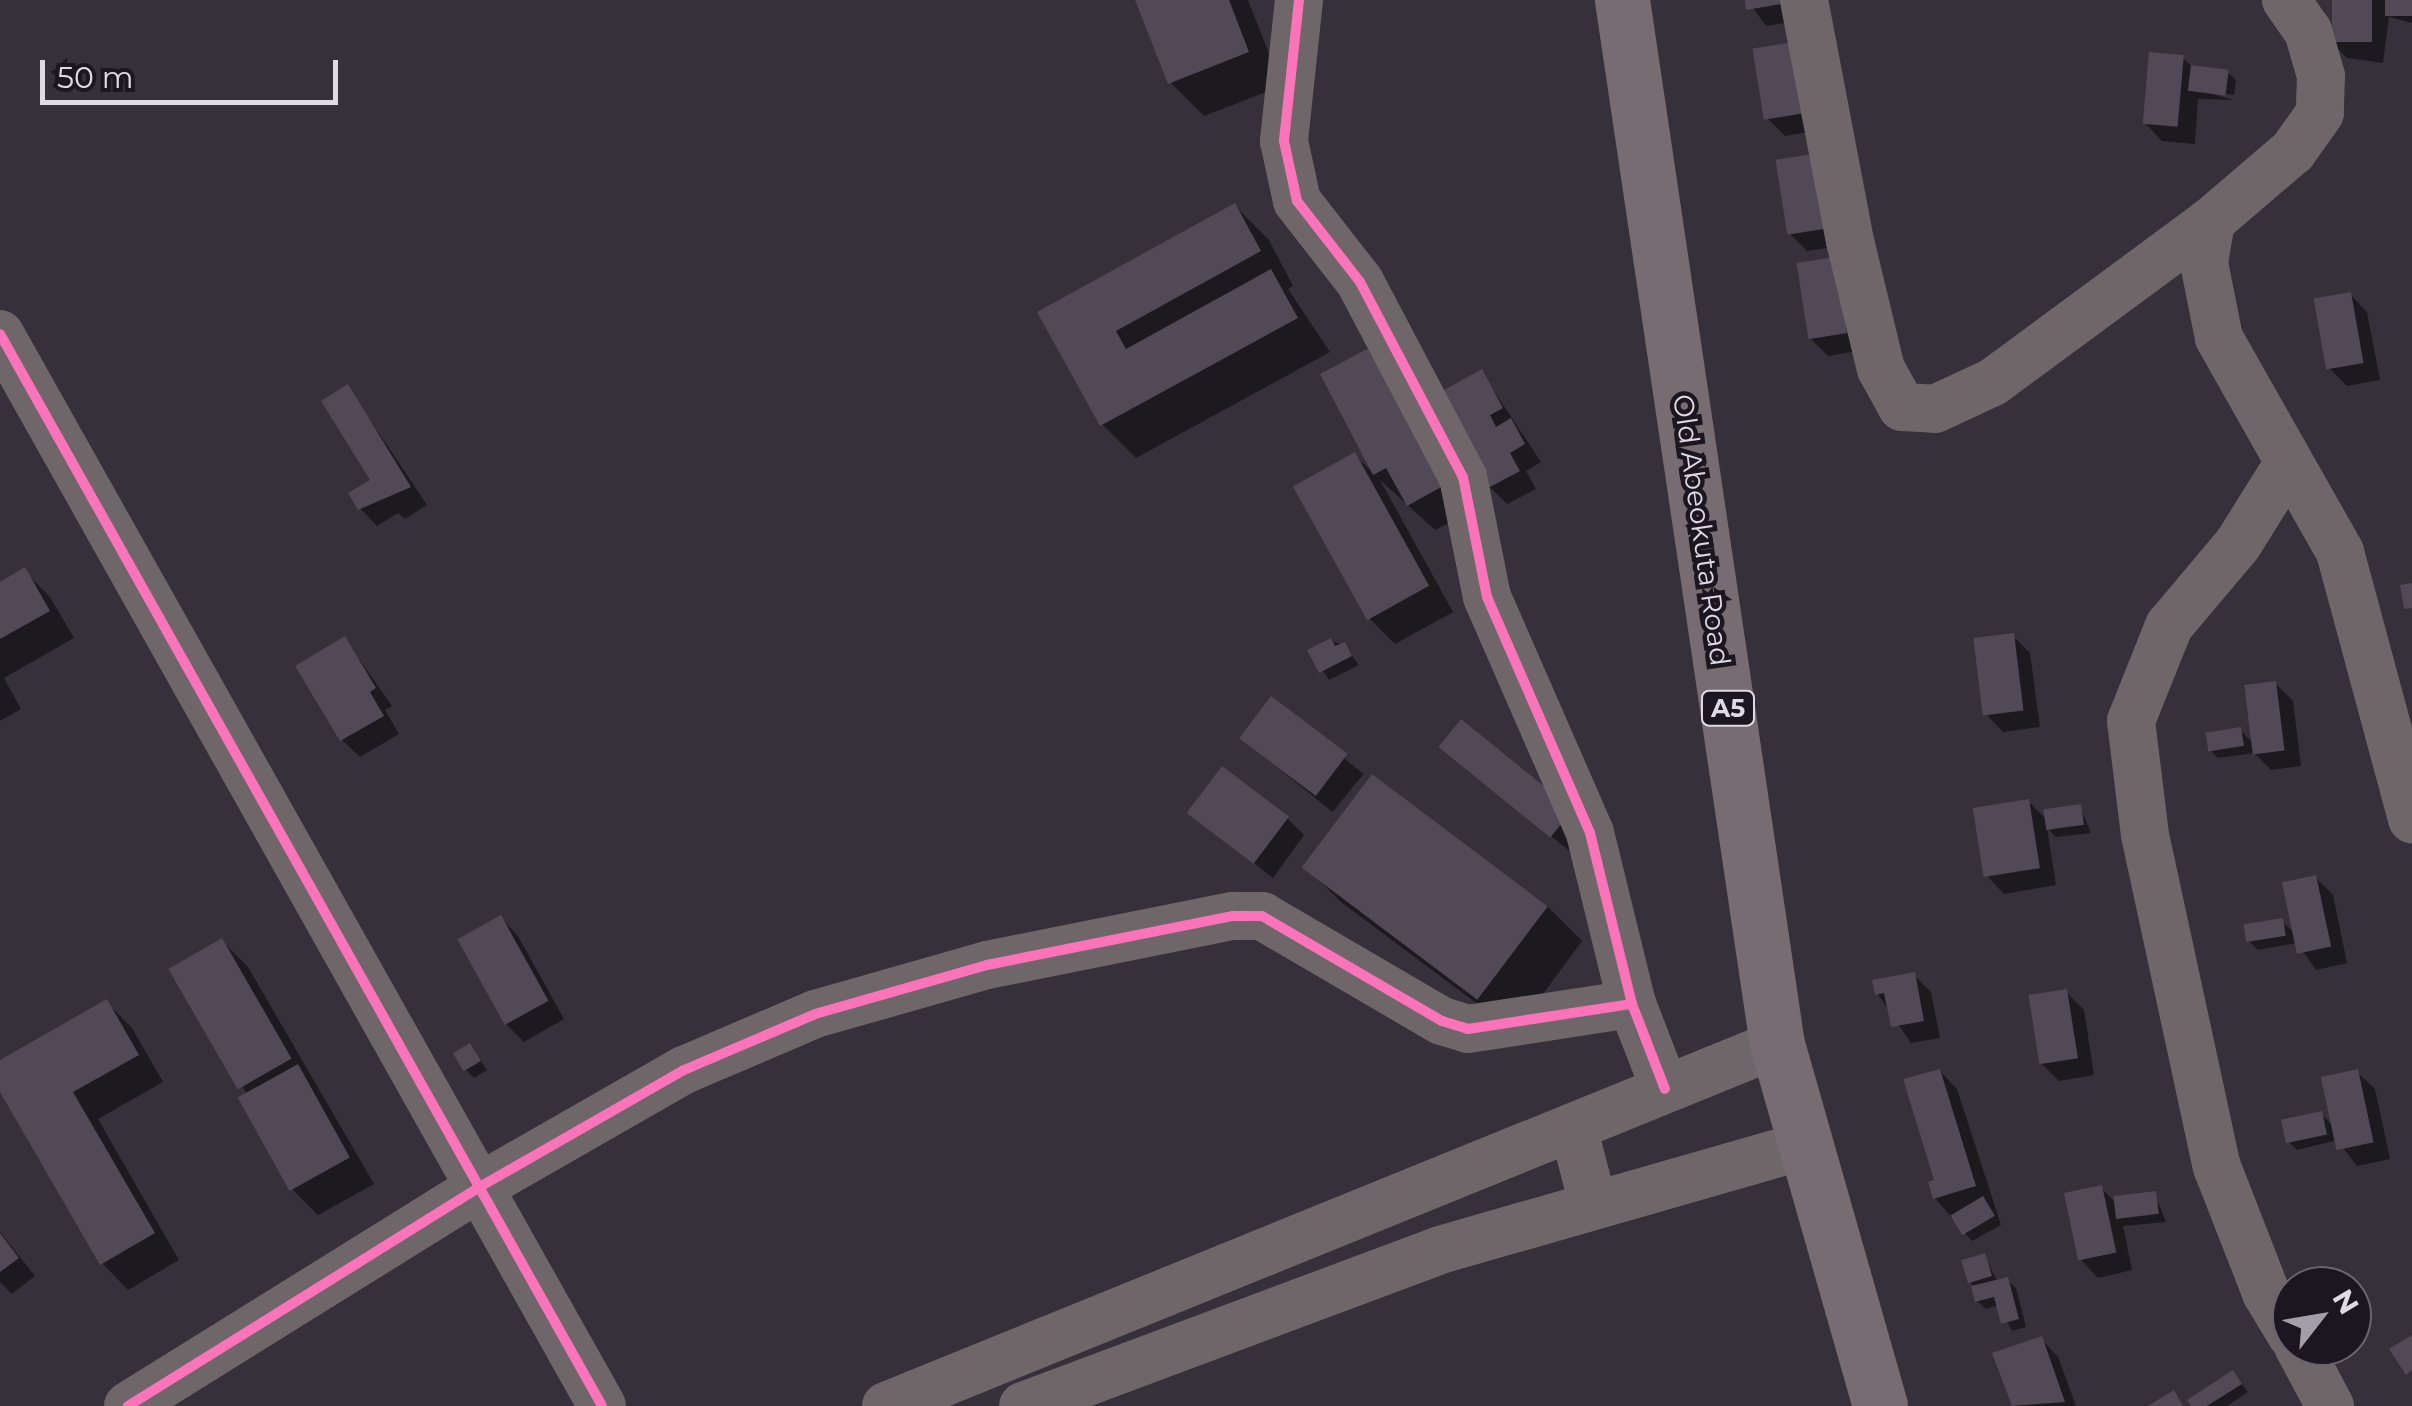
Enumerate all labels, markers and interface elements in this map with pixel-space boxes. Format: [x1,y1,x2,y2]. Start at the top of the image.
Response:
scale bar [45,40,342,102]
text: 50 m [57,59,134,96]
street label: Old Abeokuta Road [1666,392,1738,668]
road number: A5 [1700,688,1756,728]
north arrow [2272,1266,2372,1366]
text: N [2326,1283,2366,1320]

